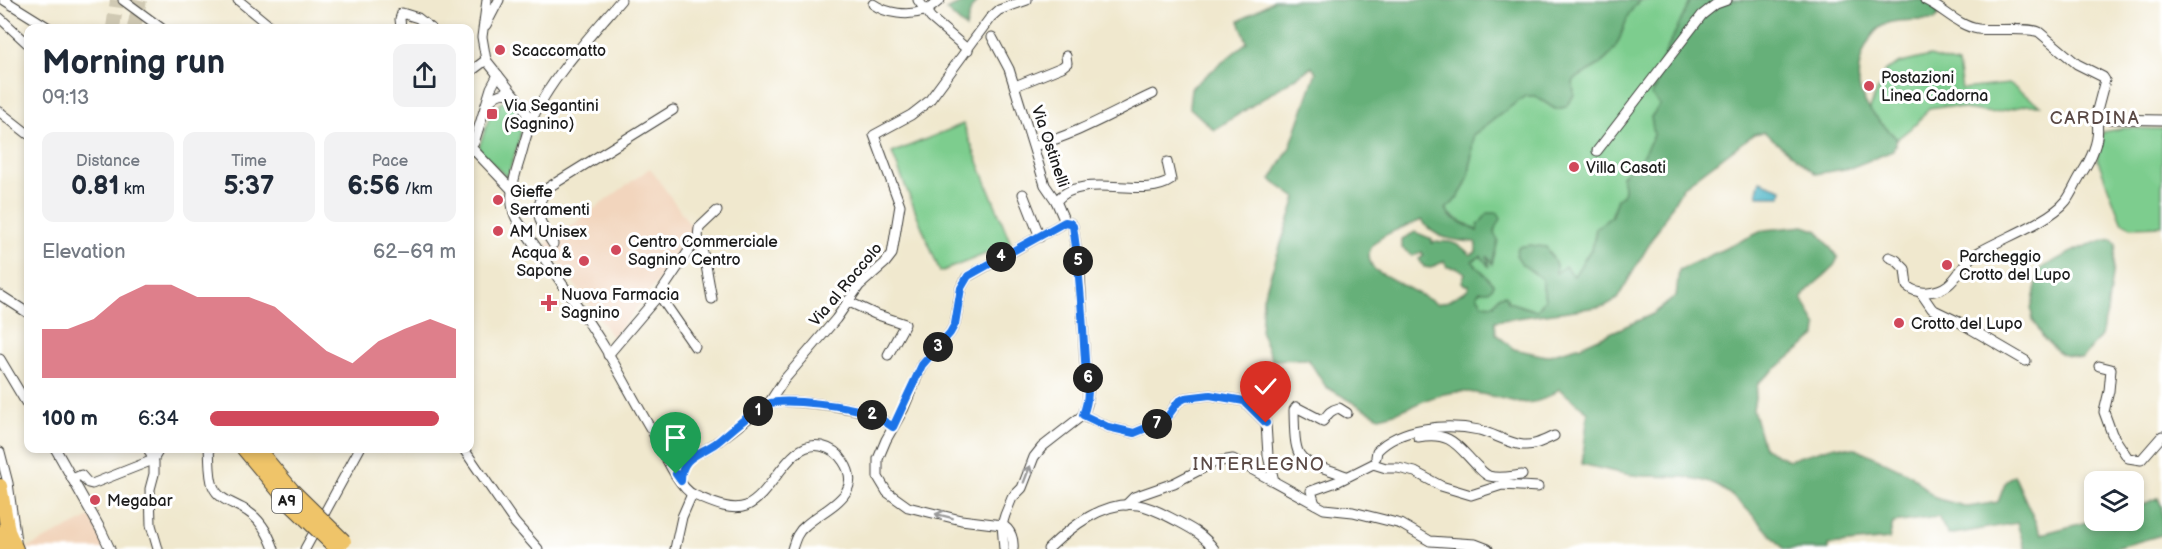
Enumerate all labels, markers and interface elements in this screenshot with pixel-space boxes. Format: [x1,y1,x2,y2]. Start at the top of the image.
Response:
place label: Scaccomatto [512,42,606,61]
text: Morning run [42,43,225,83]
marker: Scaccomatto [493,43,507,57]
button: share [393,44,456,107]
place label: Postazioni Linea Cadorna [1881,69,1988,106]
marker: Postazioni Linea Cadorna [1862,79,1876,93]
text: 09:13 [42,86,89,110]
place label: Via Segantini (Sagnino) [504,97,599,134]
street label: Via Ostinelli [1027,103,1072,190]
marker: Via Segantini (Sagnino) [485,107,499,121]
district label: CARDINA [2050,108,2140,129]
text: Distance [76,152,140,171]
text: Time [231,152,267,171]
text: Pace [372,152,408,171]
place label: Villa Casati [1586,159,1666,178]
marker: Villa Casati [1567,160,1581,174]
text: 0.81 [71,171,120,202]
text: 5:37 [224,171,274,202]
text: 6:56 [347,171,400,202]
text: km [120,180,145,199]
text: /km [400,180,433,199]
place label: Gieffe Serramenti [510,183,590,220]
marker: Gieffe Serramenti [491,193,505,207]
place label: AM Unisex [510,223,588,242]
marker: AM Unisex [491,224,505,238]
place label: Centro Commerciale Sagnino Centro [628,233,778,270]
street label: Via al Roccolo [806,239,887,331]
text: Elevation [42,240,125,264]
text: 62–69 m [373,240,456,264]
pin: 4 [986,242,1016,272]
marker: Centro Commerciale Sagnino Centro [609,243,623,257]
place label: Acqua & Sapone [512,244,573,281]
pin: 5 [1063,246,1093,276]
text: 4 [996,247,1006,266]
place label: Parcheggio Crotto del Lupo [1959,248,2071,285]
text: 5 [1073,251,1083,270]
marker: Acqua & Sapone [577,254,591,268]
marker: Parcheggio Crotto del Lupo [1940,258,1954,272]
place label: Nuova Farmacia Sagnino [561,286,679,323]
marker: Nuova Farmacia Sagnino [542,296,556,310]
place label: Crotto del Lupo [1911,315,2023,334]
marker: Crotto del Lupo [1892,316,1906,330]
pin: 3 [923,332,953,362]
text: 3 [933,337,943,356]
pin [1240,361,1291,423]
pin: 6 [1073,363,1103,393]
text: 6 [1083,368,1093,387]
icon: check [1249,370,1282,403]
pin: 1 [743,396,773,426]
pin: 2 [857,400,887,430]
text: 1 [755,401,761,420]
text: 2 [867,405,877,424]
text: 100 m [42,407,98,431]
text: 6:34 [138,407,179,431]
pin: 7 [1142,409,1172,439]
pin [650,412,701,474]
text: 7 [1153,414,1161,433]
icon: arrive [659,421,692,454]
district label: INTERLEGNO [1193,454,1325,475]
one-way arrow [1023,465,1034,483]
map controls [2084,471,2144,531]
button: layers [2084,471,2144,531]
road number: A9 [272,489,302,513]
place label: Megabar [107,492,173,511]
marker: Megabar [88,493,102,507]
one-way arrow [935,509,954,521]

